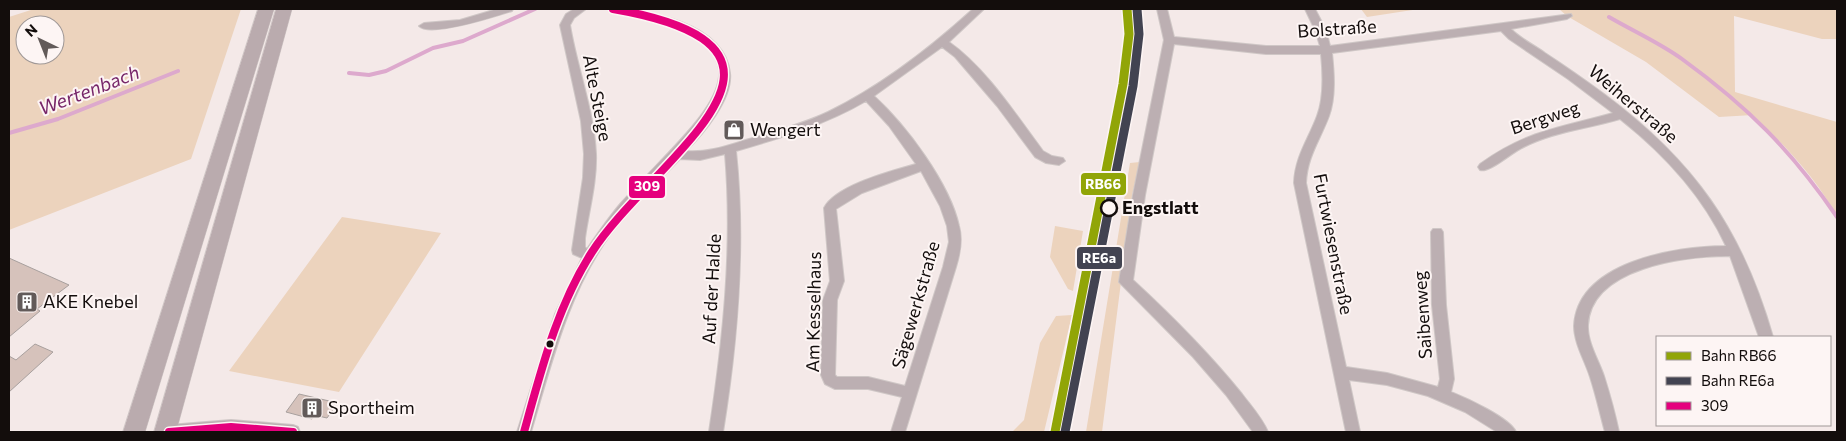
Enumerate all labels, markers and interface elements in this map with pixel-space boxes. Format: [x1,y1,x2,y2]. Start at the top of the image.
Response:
street label: Bolstraße [1297,14,1377,42]
north arrow [15,15,65,65]
text: N [21,20,40,40]
street label: Alte Steige [579,53,617,143]
street label: Weiherstraße [1584,59,1683,147]
water label: Wertenbach [35,60,142,119]
street label: Bergweg [1507,95,1582,139]
shop icon: Wengert [722,118,746,142]
place label: Wengert [750,118,821,140]
street label: Furtwiesenstraße [1309,171,1358,316]
line badge: RB66 [1080,172,1127,196]
line badge: 309 [628,175,666,199]
text: RB66 [1085,175,1121,192]
text: 309 [634,177,660,194]
place label: Engstlatt [1122,196,1199,218]
marker: Engstlatt [1100,199,1118,217]
street label: Auf der Halde [697,233,725,345]
street label: Sägewerkstraße [886,238,944,371]
line badge: RE6a [1076,246,1123,270]
text: RE6a [1082,249,1116,266]
street label: Am Kesselhaus [801,251,825,373]
street label: Saibenweg [1408,270,1436,360]
building icon: AKE Knebel [15,290,39,314]
place label: AKE Knebel [43,290,138,312]
legend [1656,336,1831,426]
unlabelled marker [545,339,555,349]
text: Bahn RB66 [1701,346,1777,364]
text: Bahn RE6a [1701,371,1775,389]
building icon: Sportheim [300,396,324,420]
place label: Sportheim [328,396,415,418]
text: 309 [1701,396,1728,414]

